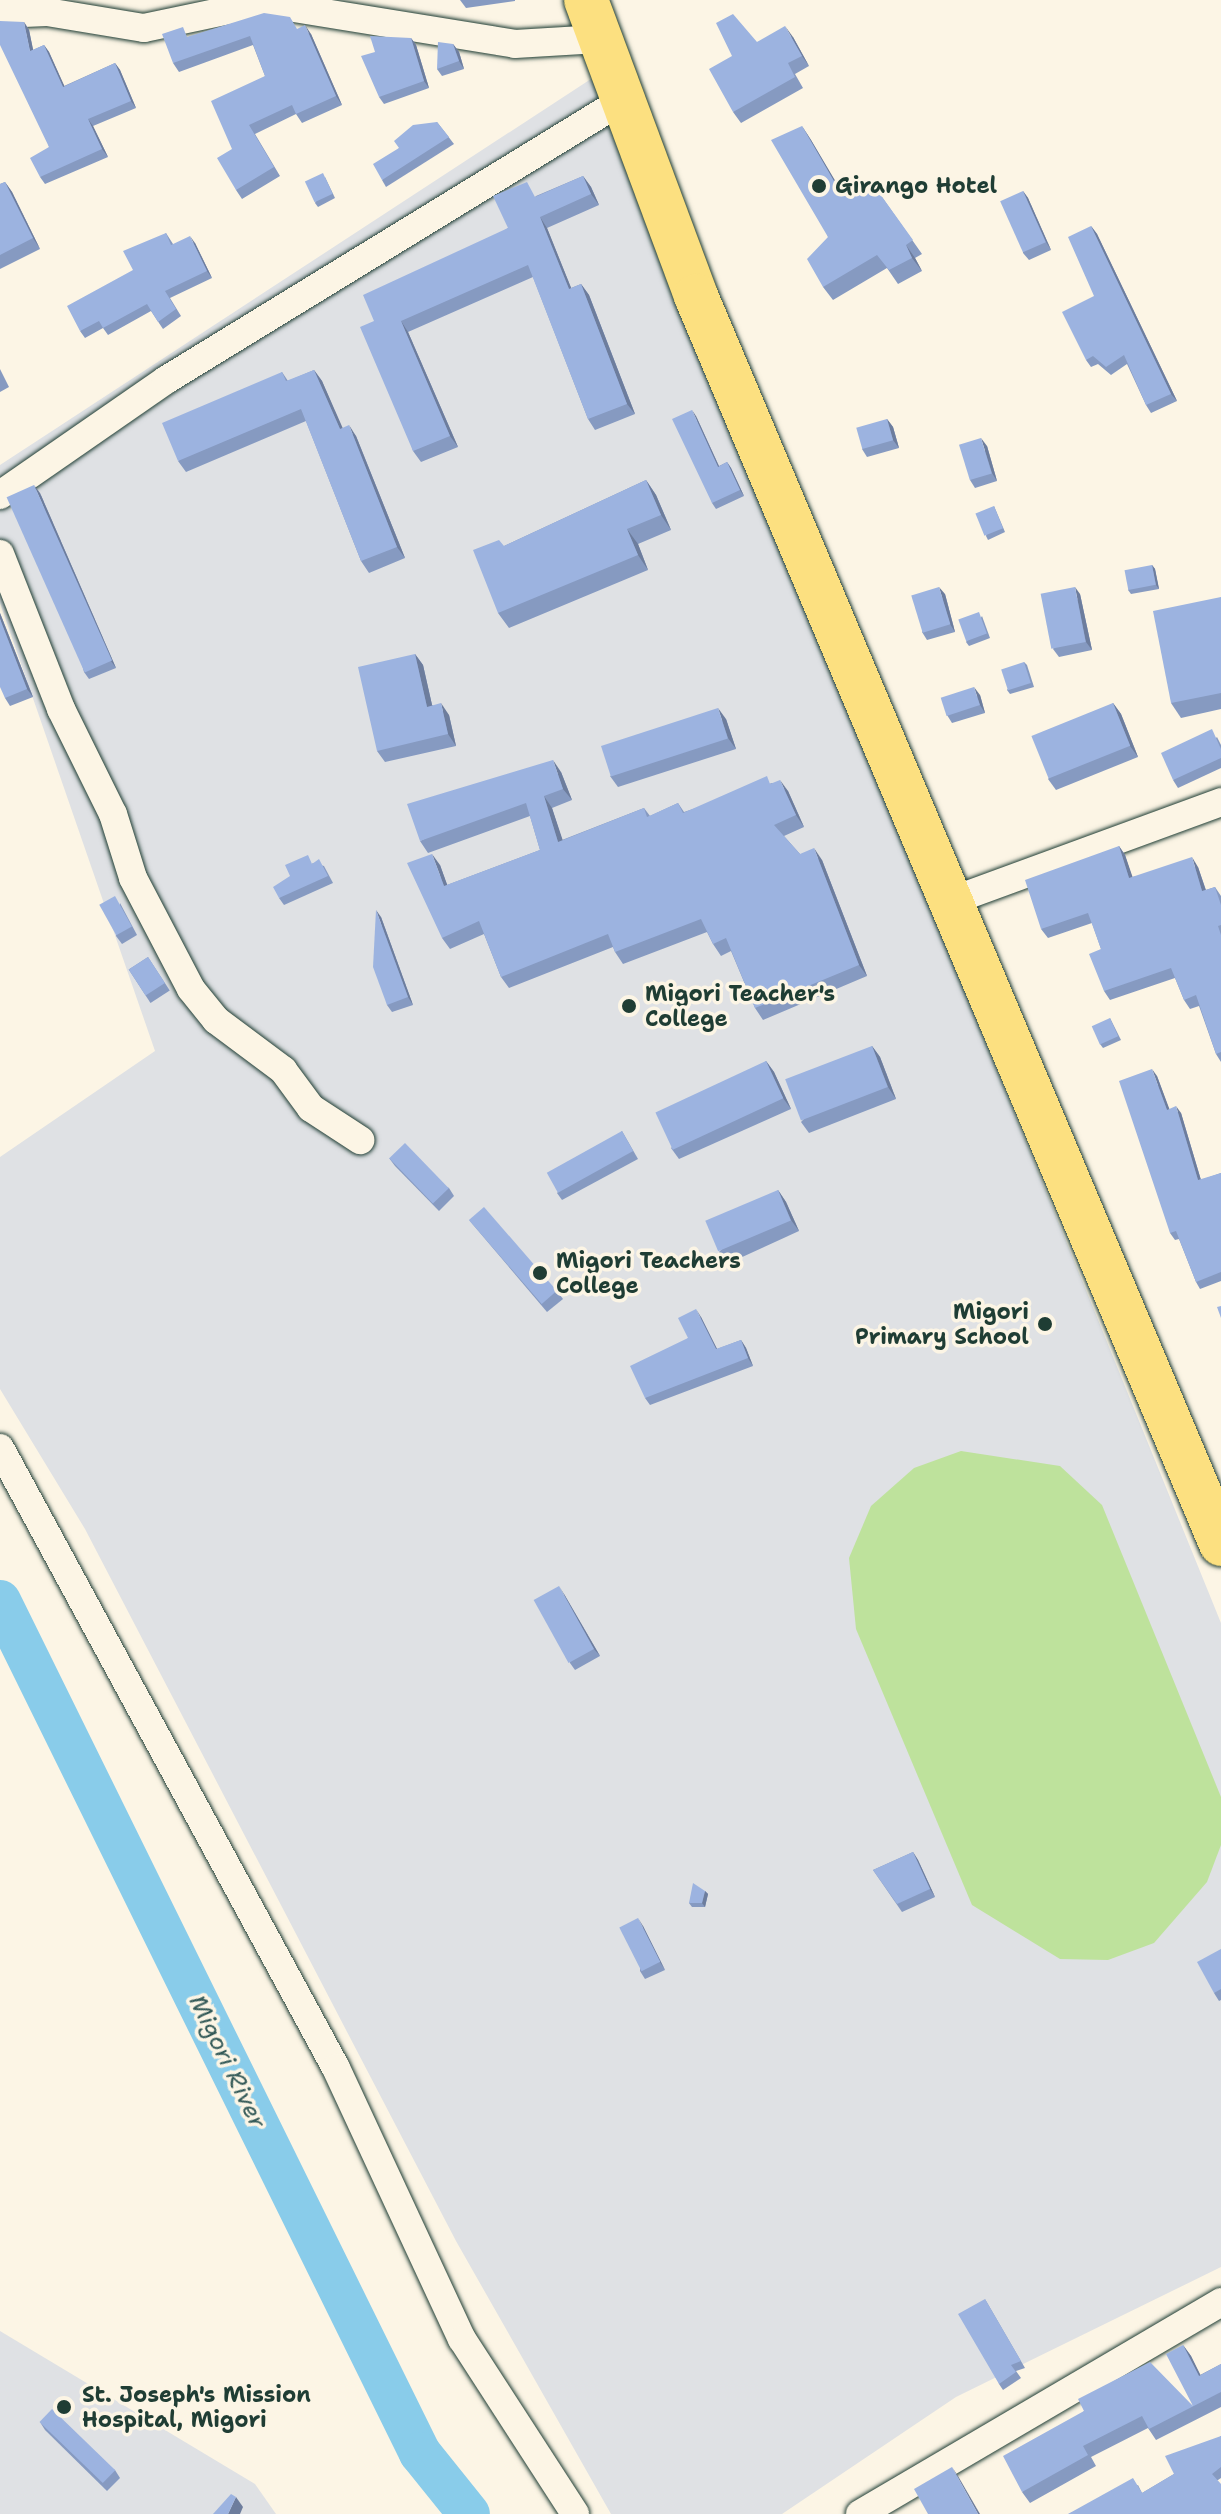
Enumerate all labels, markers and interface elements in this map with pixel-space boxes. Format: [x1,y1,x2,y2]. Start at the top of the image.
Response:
place label: Girango Hotel [835,173,997,199]
marker: Girango Hotel [810,177,828,195]
place label: Migori Teacher's College [645,980,835,1032]
marker: Migori Teacher's College [620,997,638,1015]
place label: Migori Teachers College [556,1247,741,1298]
marker: Migori Teachers College [531,1264,549,1282]
place label: Migori Primary School [855,1298,1029,1350]
marker: Migori Primary School [1036,1315,1054,1333]
water label: Migori River [182,1991,272,2133]
place label: St. Joseph's Mission Hospital, Migori [82,2381,311,2432]
marker: St. Joseph's Mission Hospital, Migori [53,2396,75,2418]

